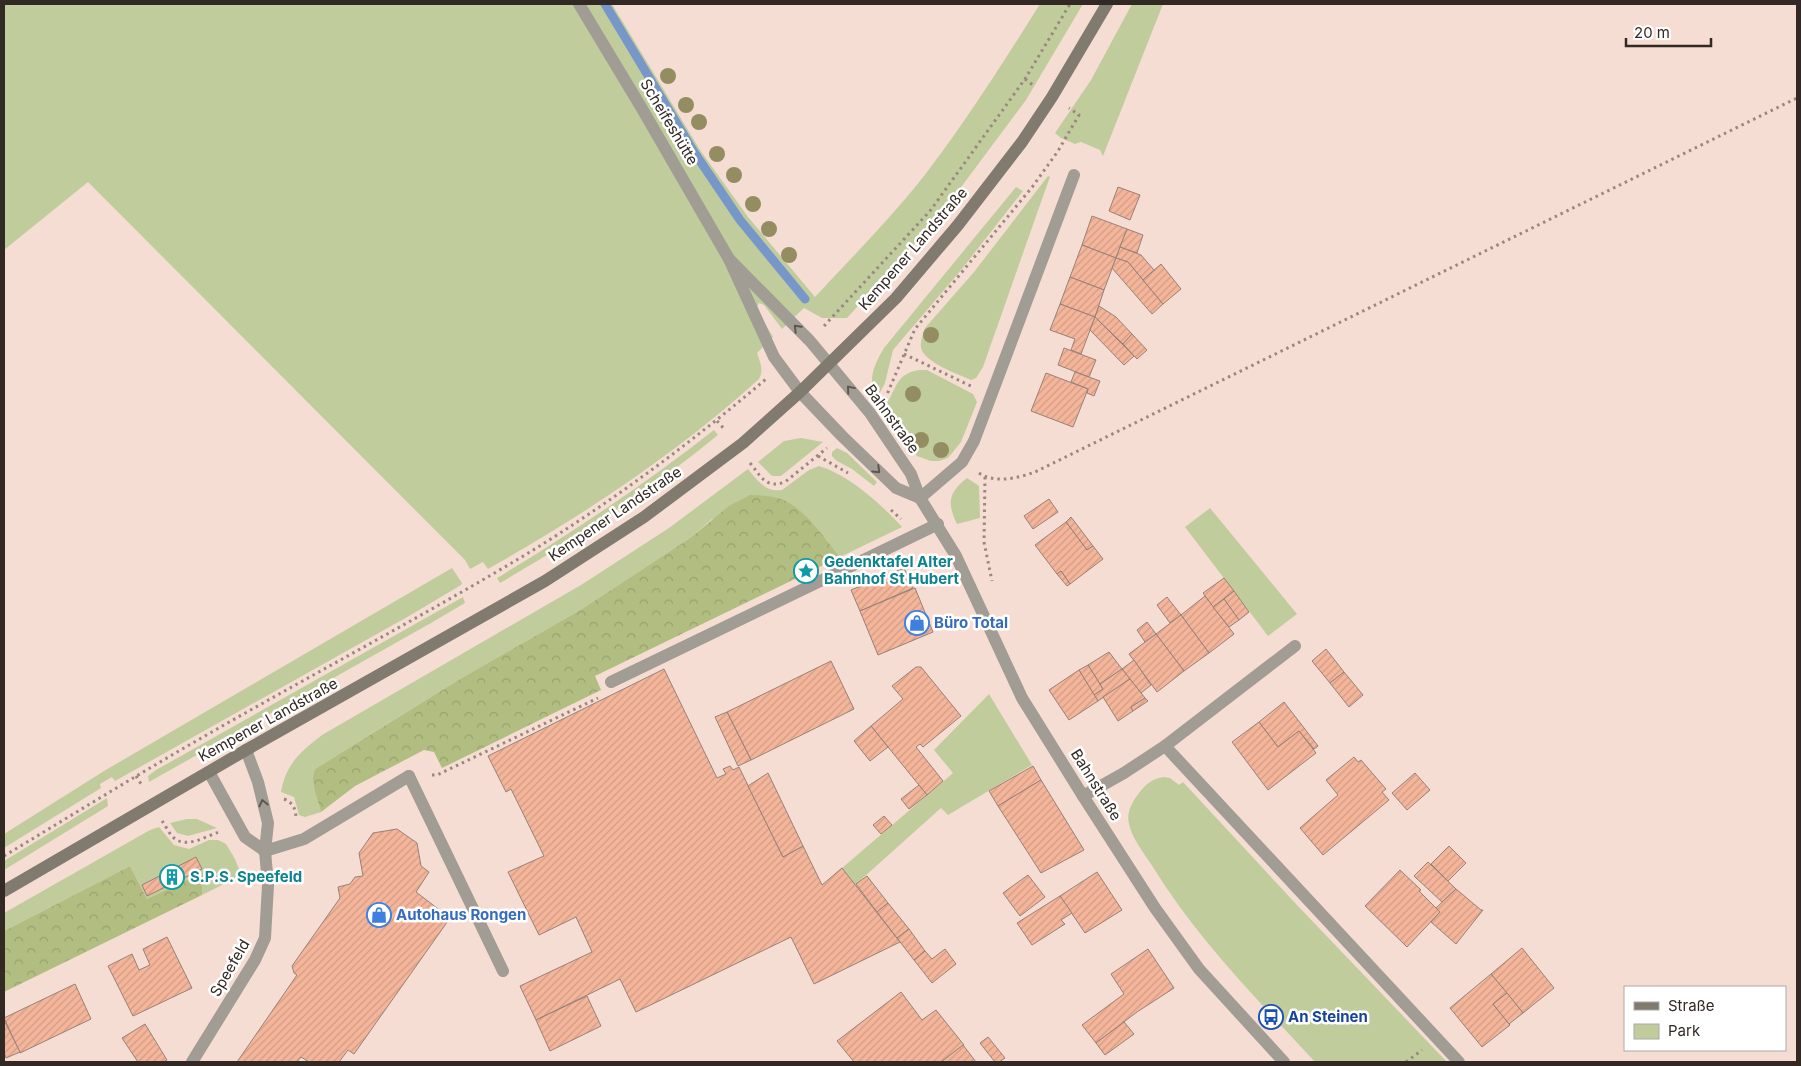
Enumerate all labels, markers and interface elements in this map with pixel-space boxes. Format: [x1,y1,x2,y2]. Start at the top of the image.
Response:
scale bar [1626,15,1711,47]
text: 20 m [1634,23,1670,42]
street label: Scheifeshütte [636,75,703,168]
street label: Kempener Landstraße [854,183,971,314]
one-way arrow [794,325,803,334]
street label: Bahnstraße [861,380,924,457]
one-way arrow [847,386,856,395]
street label: Kempener Landstraße [544,462,685,565]
one-way arrow [871,464,880,473]
place label: Gedenktafel Alter Bahnhof St Hubert [824,552,960,588]
place icon: Gedenktafel Alter Bahnhof St Hubert [793,558,819,584]
shop icon: Büro Total [904,610,930,636]
place label: Büro Total [934,613,1008,632]
street label: Kempener Landstraße [195,673,341,766]
street label: Bahnstraße [1067,745,1126,824]
one-way arrow [258,798,269,807]
building icon: S.P.S. Speefeld [159,864,185,890]
place label: S.P.S. Speefeld [190,867,302,886]
shop icon: Autohaus Rongen [366,902,392,928]
place label: Autohaus Rongen [396,905,526,924]
street label: Speefeld [206,936,254,1000]
legend [1624,986,1786,1051]
text: Straße [1668,996,1715,1015]
bus stop icon: An Steinen [1258,1004,1284,1030]
place label: An Steinen [1288,1007,1368,1026]
text: Park [1668,1021,1701,1040]

